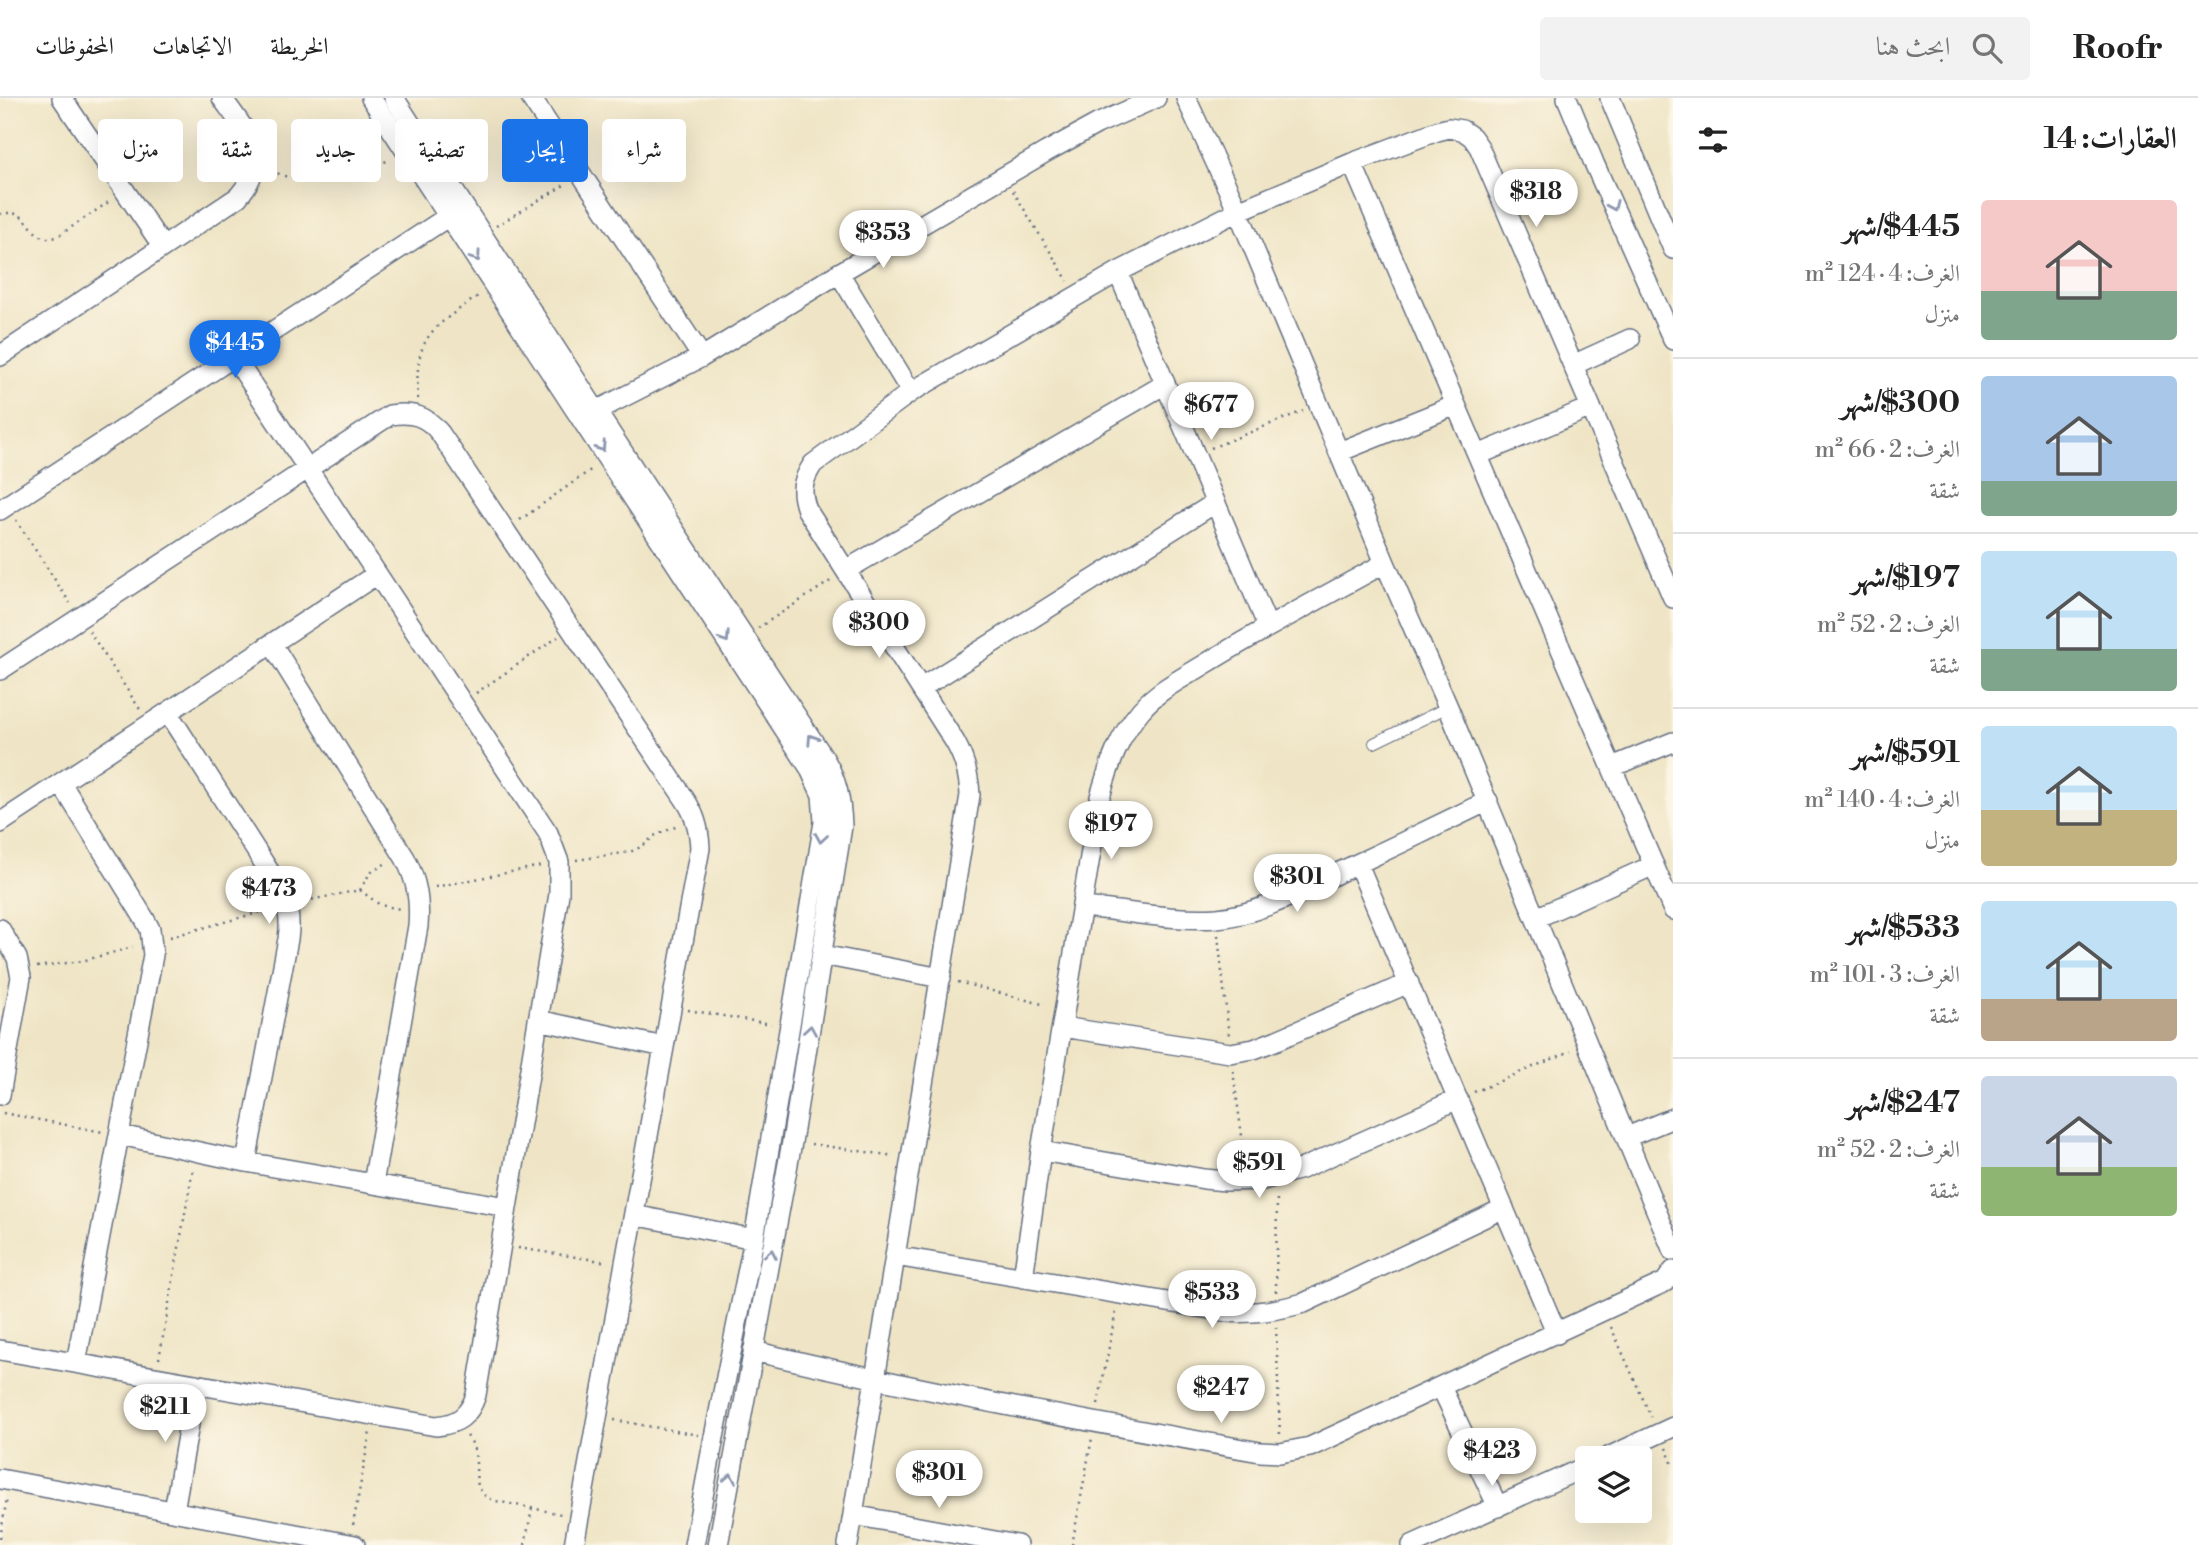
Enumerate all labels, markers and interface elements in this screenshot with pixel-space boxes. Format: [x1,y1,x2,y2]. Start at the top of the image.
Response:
search box [1540,17,2030,80]
text: Roofr [2072,28,2163,69]
icon: search [1968,29,2006,67]
text: ابحث هنا [1876,31,1950,63]
text: المحفوظات [35,32,114,62]
text: الاتجاهات [152,32,232,62]
text: الخريطة [270,32,329,62]
chip: منزل [98,119,183,182]
chip: شقة [197,119,277,182]
chip: جديد [291,119,381,182]
chip: تصفية [395,119,488,182]
chip: إيجار [502,119,588,182]
chip: شراء [602,119,686,182]
text: العقارات: 14 [2044,120,2177,158]
icon: filters [1694,121,1732,159]
pin: $318 [1495,170,1577,229]
text: $318 [1510,178,1562,206]
one-way arrow [1605,199,1619,211]
text: $445/شهر [1843,208,1960,246]
pin: $353 [842,211,924,270]
text: $353 [855,219,911,247]
icon: home [2037,228,2121,312]
one-way arrow [468,249,481,262]
text: الغرف: 4 · 124 m² [1805,260,1960,288]
text: منزل [1925,301,1960,329]
pin: $445 [194,320,276,380]
text: $445 [205,329,265,357]
pin: $677 [1170,382,1252,442]
text: $300/شهر [1840,384,1960,422]
text: $677 [1184,391,1238,419]
icon: home [2037,404,2121,488]
text: الغرف: 2 · 66 m² [1815,436,1960,464]
one-way arrow [593,440,606,453]
text: شقة [1930,477,1960,505]
text: $197/شهر [1852,559,1960,597]
icon: home [2037,579,2121,663]
pin: $300 [838,601,920,660]
text: $300 [849,609,909,637]
text: الغرف: 2 · 52 m² [1817,611,1960,639]
one-way arrow [717,630,729,643]
text: شقة [1930,652,1960,680]
one-way arrow [807,733,820,746]
text: $591/شهر [1851,734,1960,772]
icon: home [2037,754,2121,838]
text: الغرف: 4 · 140 m² [1804,786,1960,814]
pin: $197 [1070,802,1152,861]
text: $197 [1085,810,1137,838]
text: منزل [1925,827,1960,855]
one-way arrow [814,832,829,843]
pin: $301 [1256,854,1338,914]
text: $301 [1270,863,1324,891]
pin: $473 [228,866,310,926]
text: $473 [241,875,297,903]
text: $533/شهر [1847,909,1960,947]
icon: home [2037,929,2121,1013]
text: الغرف: 3 · 101 m² [1810,961,1960,989]
text: شقة [1930,1002,1960,1030]
one-way arrow [802,1024,817,1036]
text: $247/شهر [1847,1084,1960,1122]
icon: home [2037,1104,2121,1188]
text: الغرف: 2 · 52 m² [1817,1136,1960,1164]
pin: $591 [1218,1140,1300,1200]
text: $591 [1233,1149,1285,1177]
text: شقة [1930,1177,1960,1205]
one-way arrow [763,1248,778,1260]
pin: $533 [1171,1270,1253,1330]
text: $533 [1184,1279,1240,1307]
pin: $247 [1180,1366,1262,1425]
text: $247 [1193,1374,1249,1402]
pin: $211 [124,1384,206,1444]
text: $211 [139,1393,191,1421]
pin: $423 [1451,1428,1533,1488]
text: $423 [1463,1437,1521,1465]
map controls [1575,1446,1652,1523]
button: layers [1575,1446,1652,1523]
pin: $301 [898,1450,980,1510]
text: $301 [912,1459,966,1487]
one-way arrow [722,1472,737,1484]

